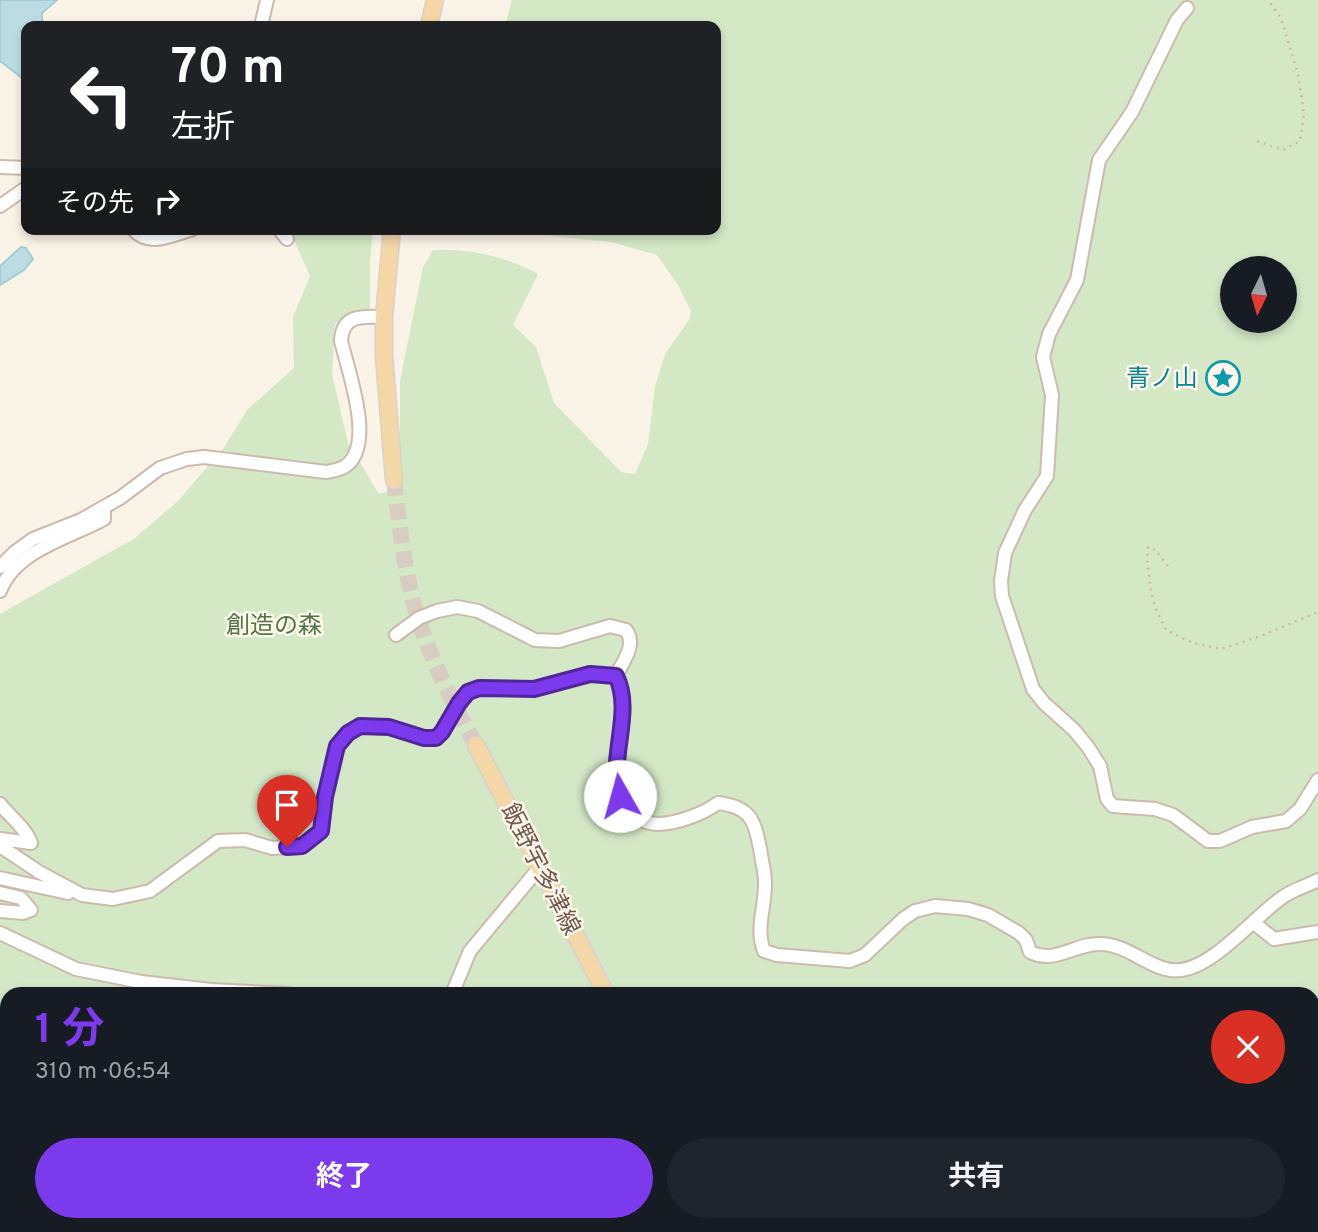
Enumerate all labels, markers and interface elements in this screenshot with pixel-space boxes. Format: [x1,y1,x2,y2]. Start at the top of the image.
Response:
text: 70 m [171,39,285,101]
icon: left [56,49,147,140]
text: 左折 [171,109,235,149]
icon: right [148,182,186,220]
text: その先 [56,188,134,221]
north arrow [1220,256,1297,332]
map controls [1220,256,1297,333]
place icon: 青ノ山 [1204,359,1242,397]
place label: 青ノ山 [1126,365,1198,395]
park label: 創造の森 [226,612,322,642]
position arrow [583,759,657,833]
pin [257,775,317,847]
icon: arrive [268,786,306,824]
street label: 飯野宇多津線 [493,799,585,941]
text: 1 分 [35,1005,104,1058]
button: close [1211,1010,1285,1084]
text: 310 m · 06:54 [35,1058,171,1087]
button: 終了 [35,1138,653,1218]
button: 共有 [667,1138,1285,1218]

